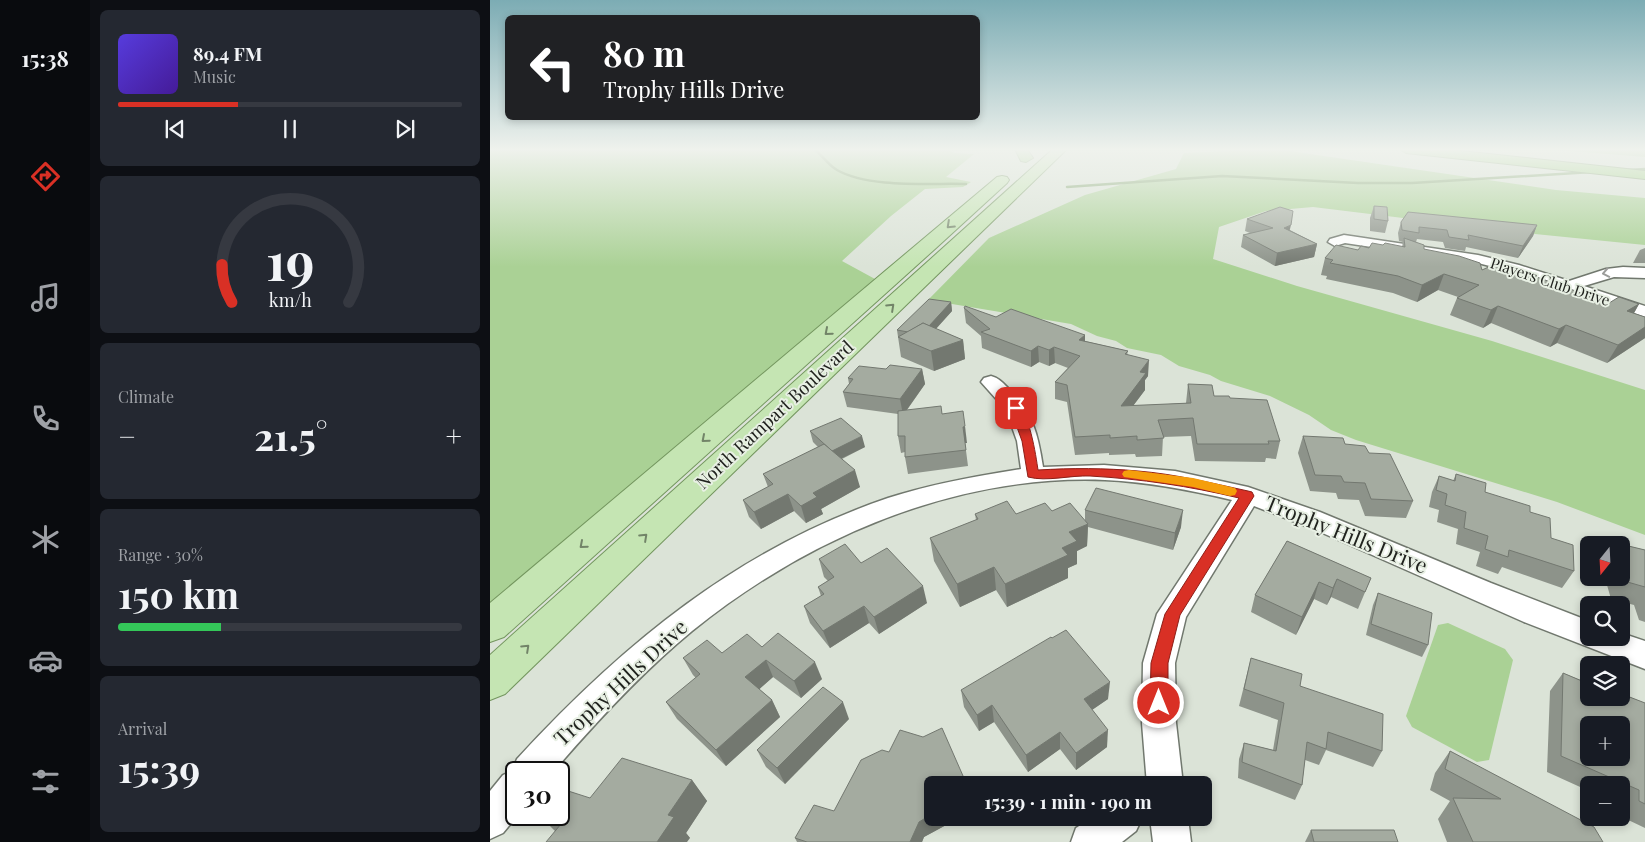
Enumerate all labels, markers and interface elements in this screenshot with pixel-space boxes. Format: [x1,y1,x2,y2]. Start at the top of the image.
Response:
text: 80 m [603,29,685,76]
icon: left [520,35,585,100]
text: 89.4 FM [193,40,262,66]
text: 15:38 [21,43,69,73]
text: Music [193,66,236,87]
text: Trophy Hills Drive [603,74,784,104]
icon: previous [161,115,189,143]
icon: pause [276,115,304,143]
icon: next [391,115,419,143]
icon: directions [28,159,63,194]
one-way arrow [947,219,956,228]
text: 19 [266,225,314,294]
street label: Players Club Drive [1488,252,1613,310]
one-way arrow [1601,267,1610,278]
icon: music [28,280,63,315]
text: km/h [269,288,312,311]
one-way arrow [885,304,894,313]
one-way arrow [825,327,834,336]
street label: North Rampart Boulevard [690,334,859,494]
text: Climate [118,386,174,407]
pin [995,387,1037,429]
icon: arrive [1002,394,1030,422]
icon: phone [28,401,63,436]
text: 21.5° [254,410,327,461]
text: − [118,417,136,454]
text: + [446,417,462,454]
one-way arrow [702,433,711,442]
street label: Trophy Hills Drive [1261,488,1432,579]
icon: climate [28,522,63,557]
one-way arrow [638,534,647,543]
north arrow [1580,536,1630,586]
map controls [1580,536,1630,826]
one-way arrow [579,540,588,549]
text: Range · 30% [118,544,203,565]
text: 150 km [118,568,239,619]
button: search [1580,596,1630,646]
street label: Trophy Hills Drive [547,612,693,751]
icon: car [28,643,63,678]
one-way arrow [520,645,529,654]
button: layers [1580,656,1630,706]
position arrow [1132,676,1184,728]
button: + [1580,716,1630,766]
text: Arrival [118,718,167,739]
text: 15:39 [118,742,200,793]
speed limit sign: 30 [505,761,570,826]
icon: filters [28,764,63,799]
button: − [1580,776,1630,826]
text: 15:39 · 1 min · 190 m [984,788,1152,814]

